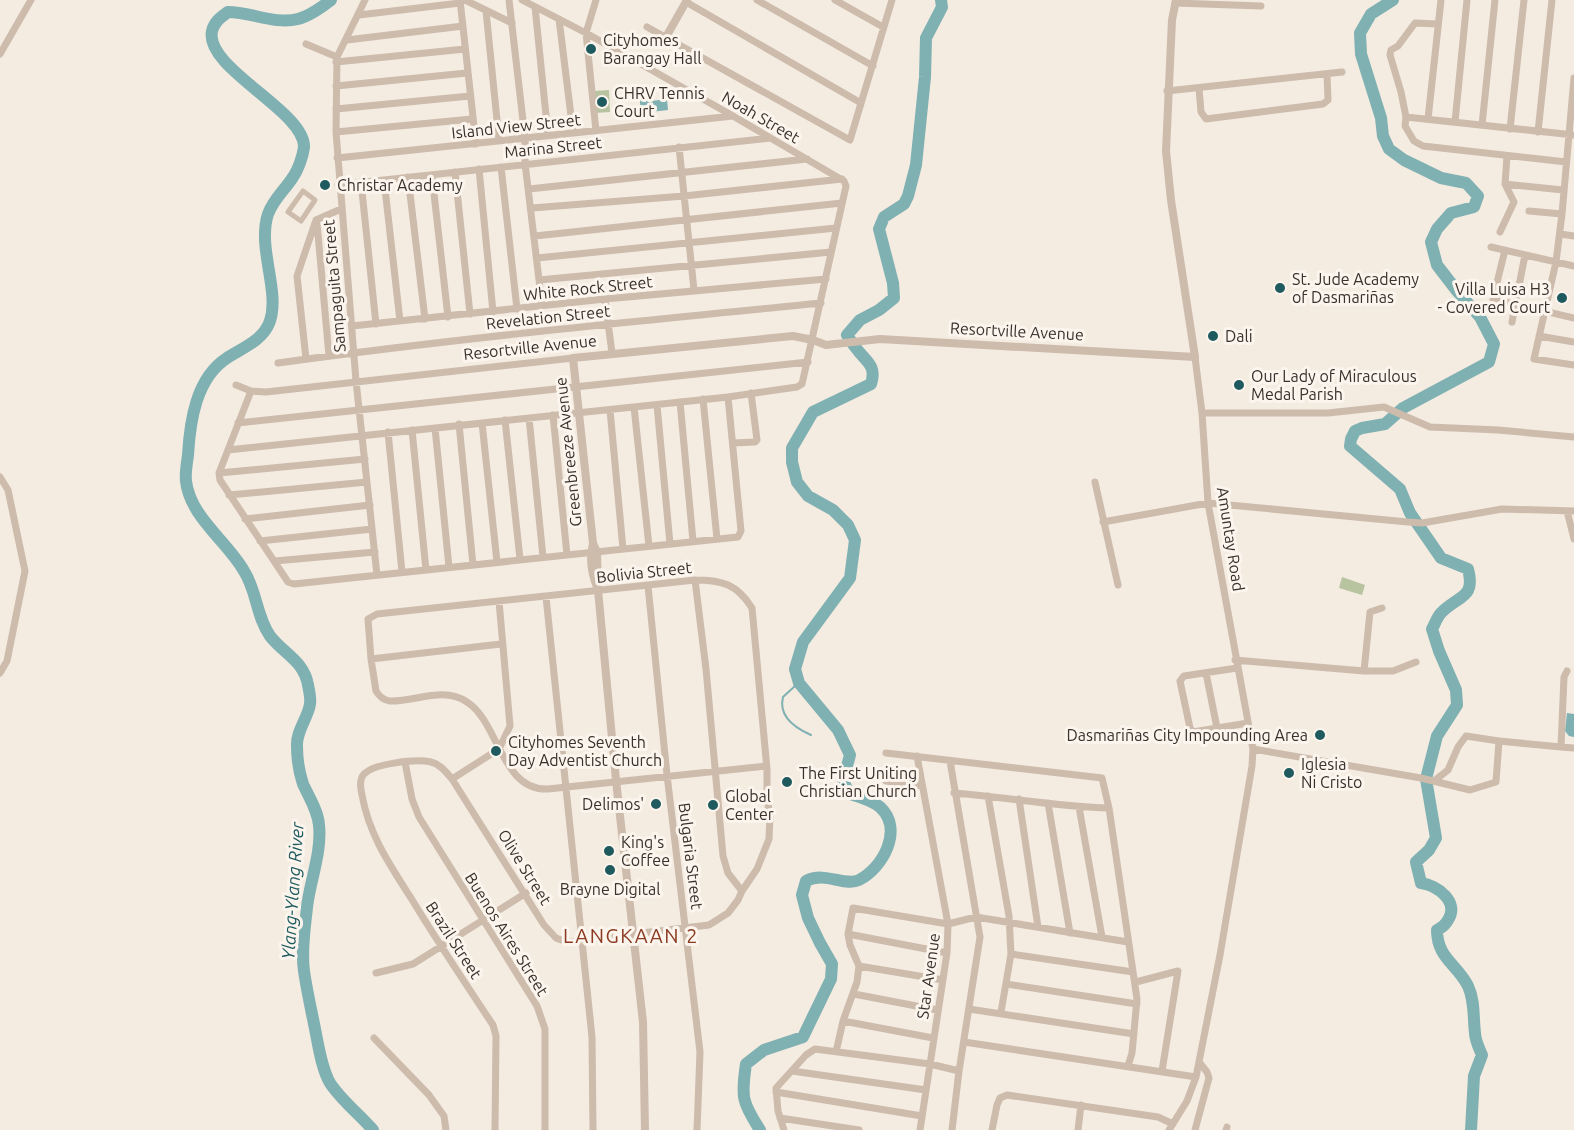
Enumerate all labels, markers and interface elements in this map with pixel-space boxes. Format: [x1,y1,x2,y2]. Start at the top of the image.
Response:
place label: Cityhomes Barangay Hall [603,31,701,67]
marker: Cityhomes Barangay Hall [584,42,598,56]
place label: CHRV Tennis Court [614,84,705,120]
street label: Noah Street [719,88,804,147]
marker: CHRV Tennis Court [595,95,609,109]
street label: Island View Street [451,110,582,142]
street label: Marina Street [503,133,603,161]
place label: Christar Academy [337,176,463,194]
marker: Christar Academy [318,178,332,192]
street label: Sampaguita Street [319,218,349,353]
place label: St. Jude Academy of Dasmariñas [1292,270,1419,306]
street label: White Rock Street [523,272,654,304]
place label: Villa Luisa H3 - Covered Court [1437,280,1551,316]
marker: St. Jude Academy of Dasmariñas [1273,281,1287,295]
marker: Villa Luisa H3 - Covered Court [1555,291,1569,305]
street label: Revelation Street [485,301,612,332]
street label: Resortville Avenue [950,319,1084,343]
place label: Dali [1225,327,1253,345]
marker: Dali [1206,329,1220,343]
street label: Resortville Avenue [462,331,598,363]
place label: Our Lady of Miraculous Medal Parish [1251,367,1417,403]
street label: Greenbreeze Avenue [551,376,585,528]
marker: Our Lady of Miraculous Medal Parish [1232,378,1246,392]
street label: Amuntay Road [1214,486,1248,592]
street label: Bolivia Street [595,558,693,586]
place label: Dasmariñas City Impounding Area [1067,726,1308,744]
marker: Dasmariñas City Impounding Area [1313,728,1327,742]
place label: Cityhomes Seventh Day Adventist Church [508,733,662,769]
marker: Cityhomes Seventh Day Adventist Church [489,744,503,758]
place label: Iglesia Ni Cristo [1301,755,1362,791]
place label: The First Uniting Christian Church [799,764,917,800]
marker: Iglesia Ni Cristo [1282,766,1296,780]
marker: The First Uniting Christian Church [780,775,794,789]
place label: Global Center [725,787,774,823]
place label: Delimos' [582,795,644,813]
marker: Delimos' [649,797,663,811]
marker: Global Center [706,798,720,812]
street label: Bulgaria Street [676,802,707,911]
water label: Ylang-Ylang River [277,820,307,961]
street label: Olive Street [495,826,556,909]
place label: King's Coffee [621,833,670,869]
marker: King's Coffee [602,844,616,858]
marker: Brayne Digital [603,863,617,877]
street label: Buenos Aires Street [462,869,553,999]
place label: Brayne Digital [560,880,660,898]
street label: Brazil Street [422,898,486,982]
district label: LANGKAAN 2 [563,924,699,947]
street label: Star Avenue [913,932,943,1020]

